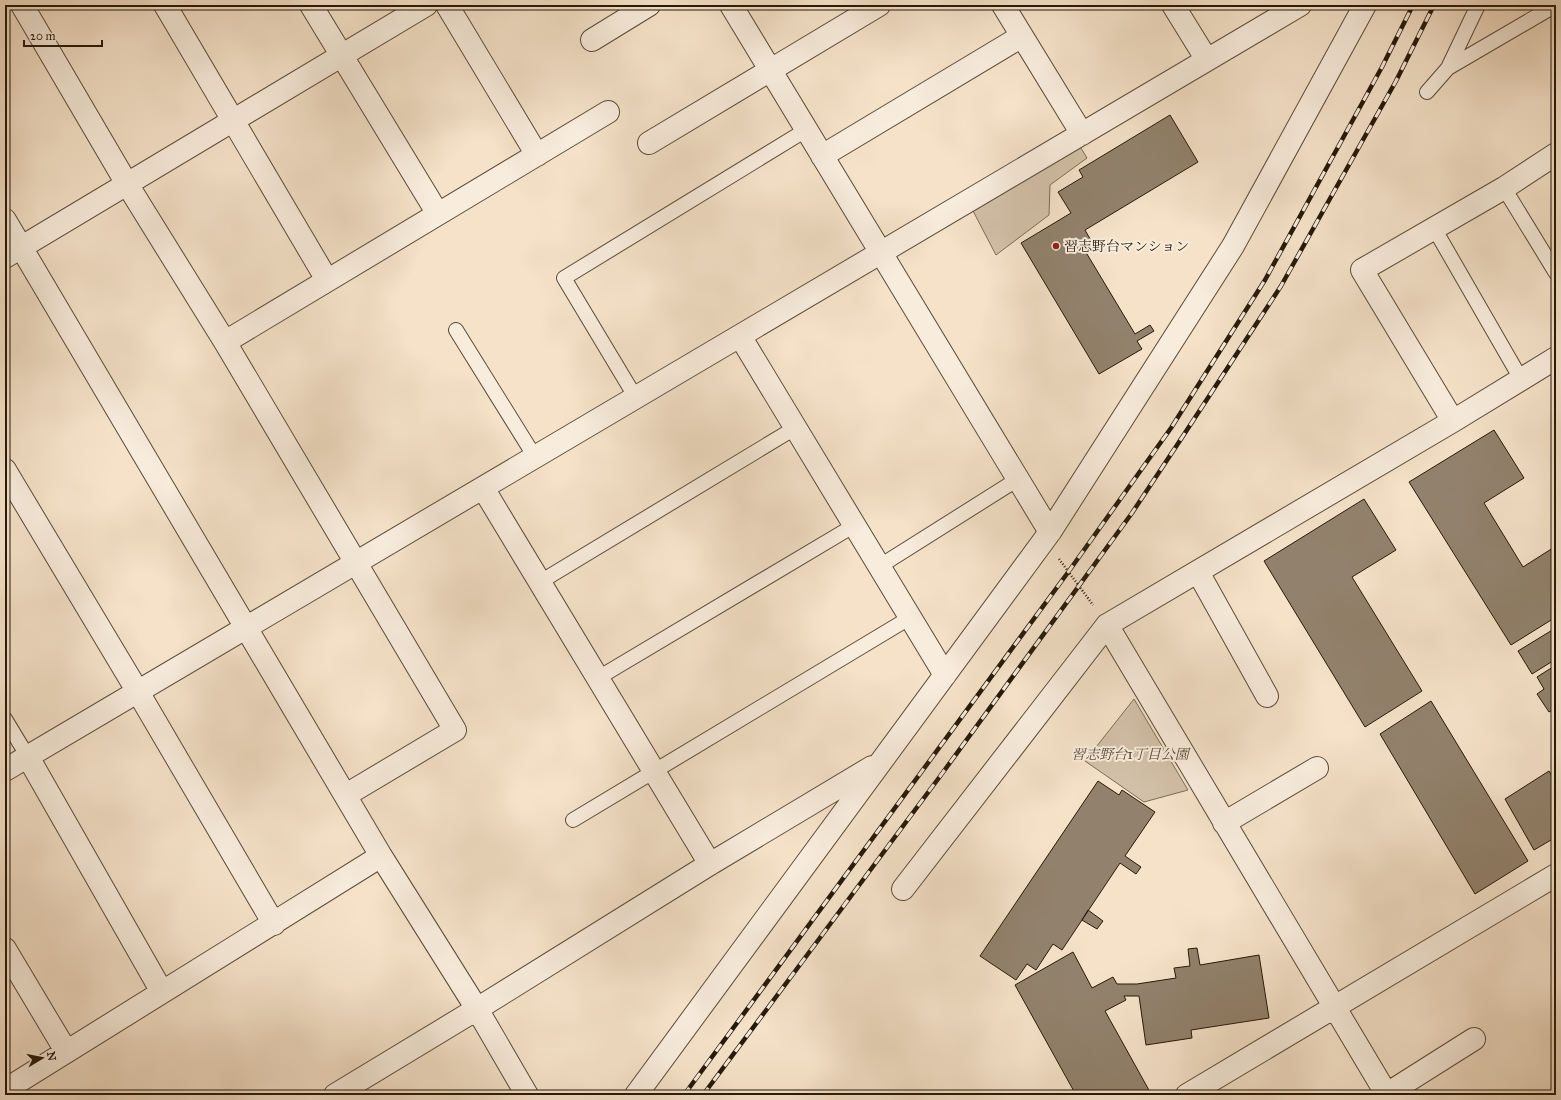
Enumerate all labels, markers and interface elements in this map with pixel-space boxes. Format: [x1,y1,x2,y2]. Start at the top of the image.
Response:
scale bar [24,22,102,48]
text: 20 m [30,29,56,43]
place label: 習志野台マンション [1064,238,1189,255]
marker: 習志野台マンション [1051,241,1061,251]
park label: 習志野台1丁目公園 [1071,746,1191,763]
north arrow [22,1038,62,1078]
text: N [44,1051,59,1063]

